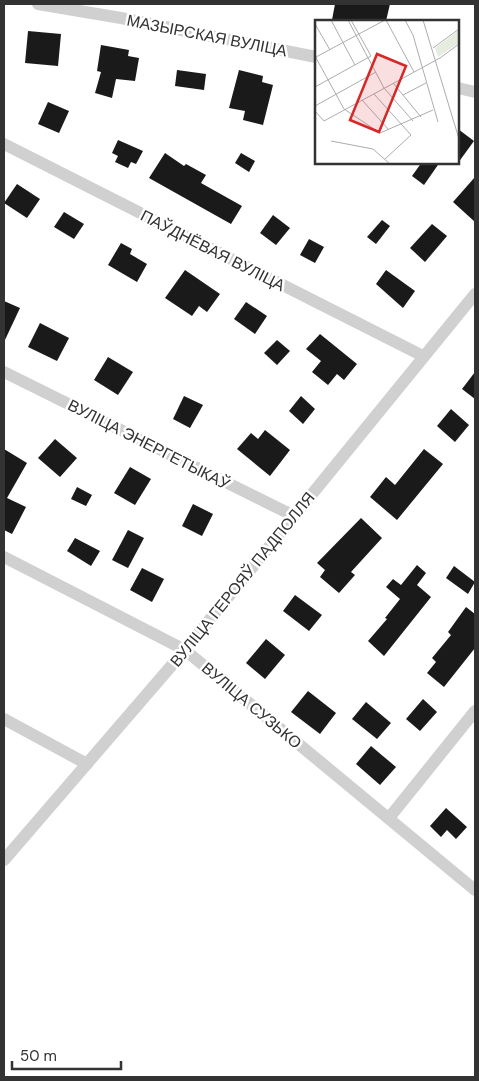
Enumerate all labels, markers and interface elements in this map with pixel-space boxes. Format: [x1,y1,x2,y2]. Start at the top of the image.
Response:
street label: МАЗЫРСКАЯ ВУЛІЦА [125,10,289,61]
inset map [315,20,459,164]
street label: ПАЎДНЁВАЯ ВУЛІЦА [137,205,289,296]
street label: ВУЛІЦА ЭНЕРГЕТЫКАЎ [64,394,234,495]
street label: ВУЛІЦА ГЕРОЯЎ ПАДПОЛЛЯ [165,488,319,671]
street label: ВУЛІЦА СУЗЬКО [197,657,306,753]
scale bar [12,1038,121,1070]
text: 50 m [20,1046,57,1066]

